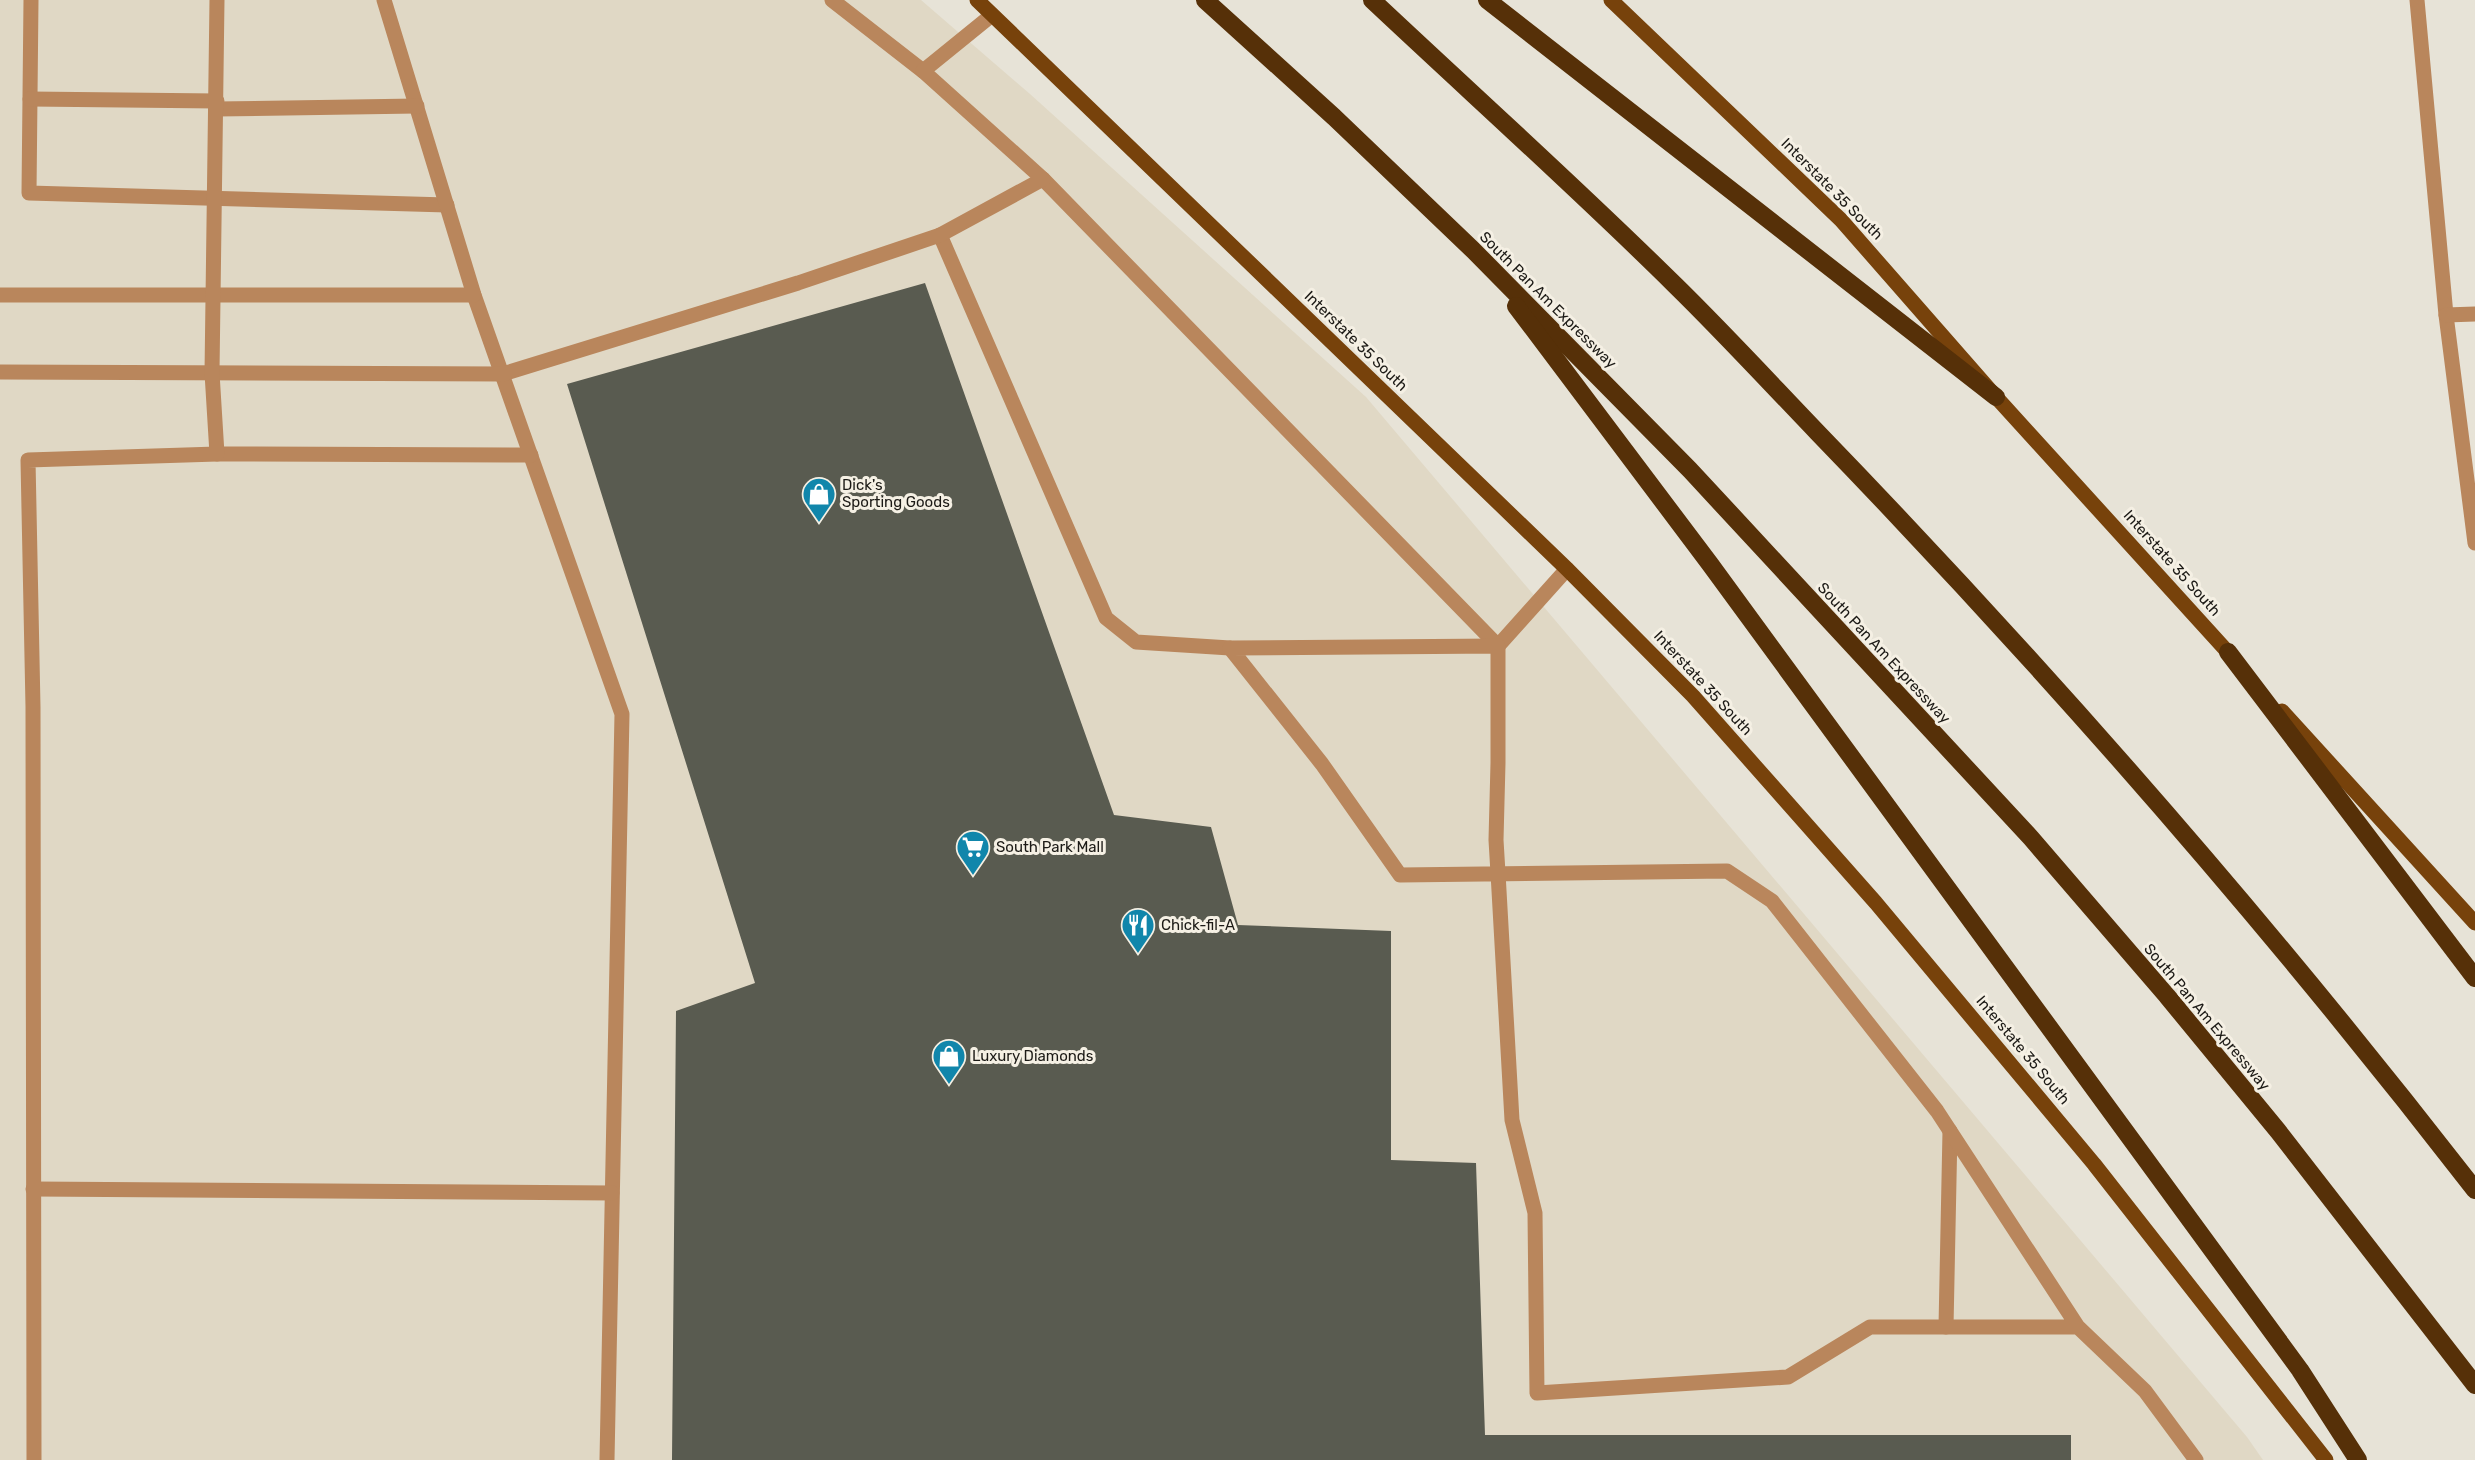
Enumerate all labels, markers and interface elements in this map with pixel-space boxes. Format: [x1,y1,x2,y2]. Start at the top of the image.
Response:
street label: Interstate 35 South [1777,134,1887,244]
street label: South Pan Am Expressway [1476,228,1620,372]
street label: Interstate 35 South [1301,287,1411,395]
shop icon: Dick's Sporting Goods [801,476,837,523]
place label: Dick's Sporting Goods [842,476,950,511]
street label: Interstate 35 South [2120,506,2224,620]
street label: South Pan Am Expressway [1814,579,1954,727]
street label: Interstate 35 South [1650,627,1756,739]
supermarket icon: South Park Mall [955,829,991,876]
place label: South Park Mall [996,838,1104,856]
restaurant icon: Chick-fil-A [1120,907,1156,954]
place label: Chick-fil-A [1161,916,1235,934]
street label: South Pan Am Expressway [2140,940,2274,1094]
street label: Interstate 35 South [1972,992,2074,1108]
shop icon: Luxury Diamonds [931,1038,967,1085]
place label: Luxury Diamonds [972,1047,1094,1065]

